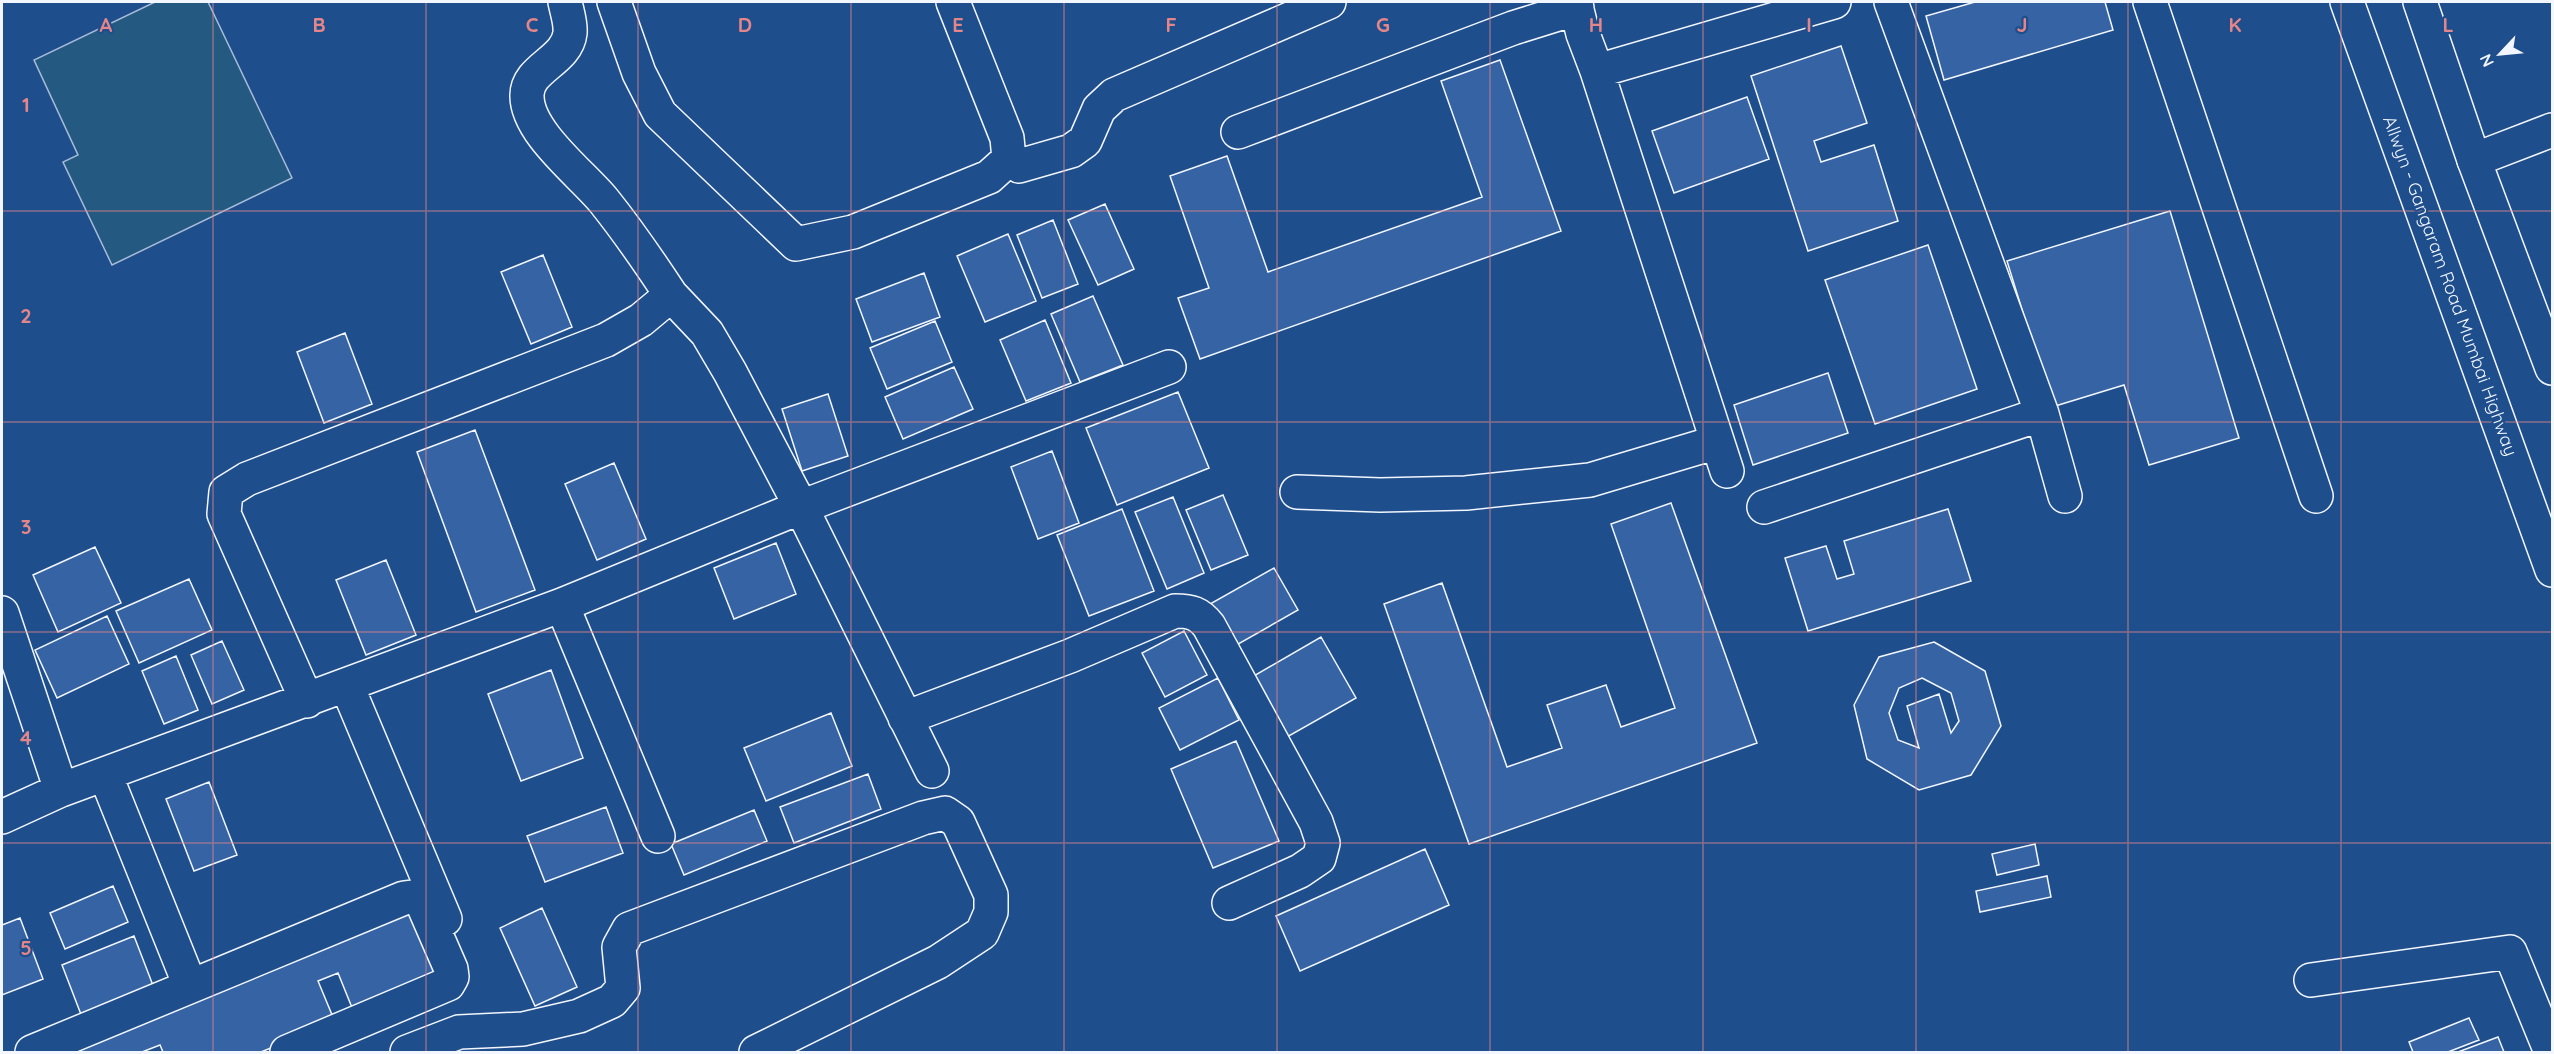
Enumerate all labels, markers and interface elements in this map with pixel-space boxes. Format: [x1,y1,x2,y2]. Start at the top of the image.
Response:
text: A [100,12,113,37]
text: B [312,12,326,37]
text: C [526,12,539,37]
text: D [738,12,752,37]
text: E [952,12,964,37]
text: F [1165,12,1177,37]
text: G [1376,12,1390,37]
text: H [1589,12,1603,37]
text: I [1806,12,1812,37]
text: J [2016,12,2028,37]
text: K [2228,12,2242,37]
text: L [2442,12,2454,37]
north arrow [2470,24,2530,84]
text: N [2475,51,2498,70]
text: 1 [22,92,30,117]
street label: Allwyn - Gangaram Road Mumbai Highway [2378,113,2523,459]
text: 2 [20,303,32,328]
text: 3 [21,514,31,539]
text: 4 [20,725,32,750]
text: 5 [20,935,32,960]

